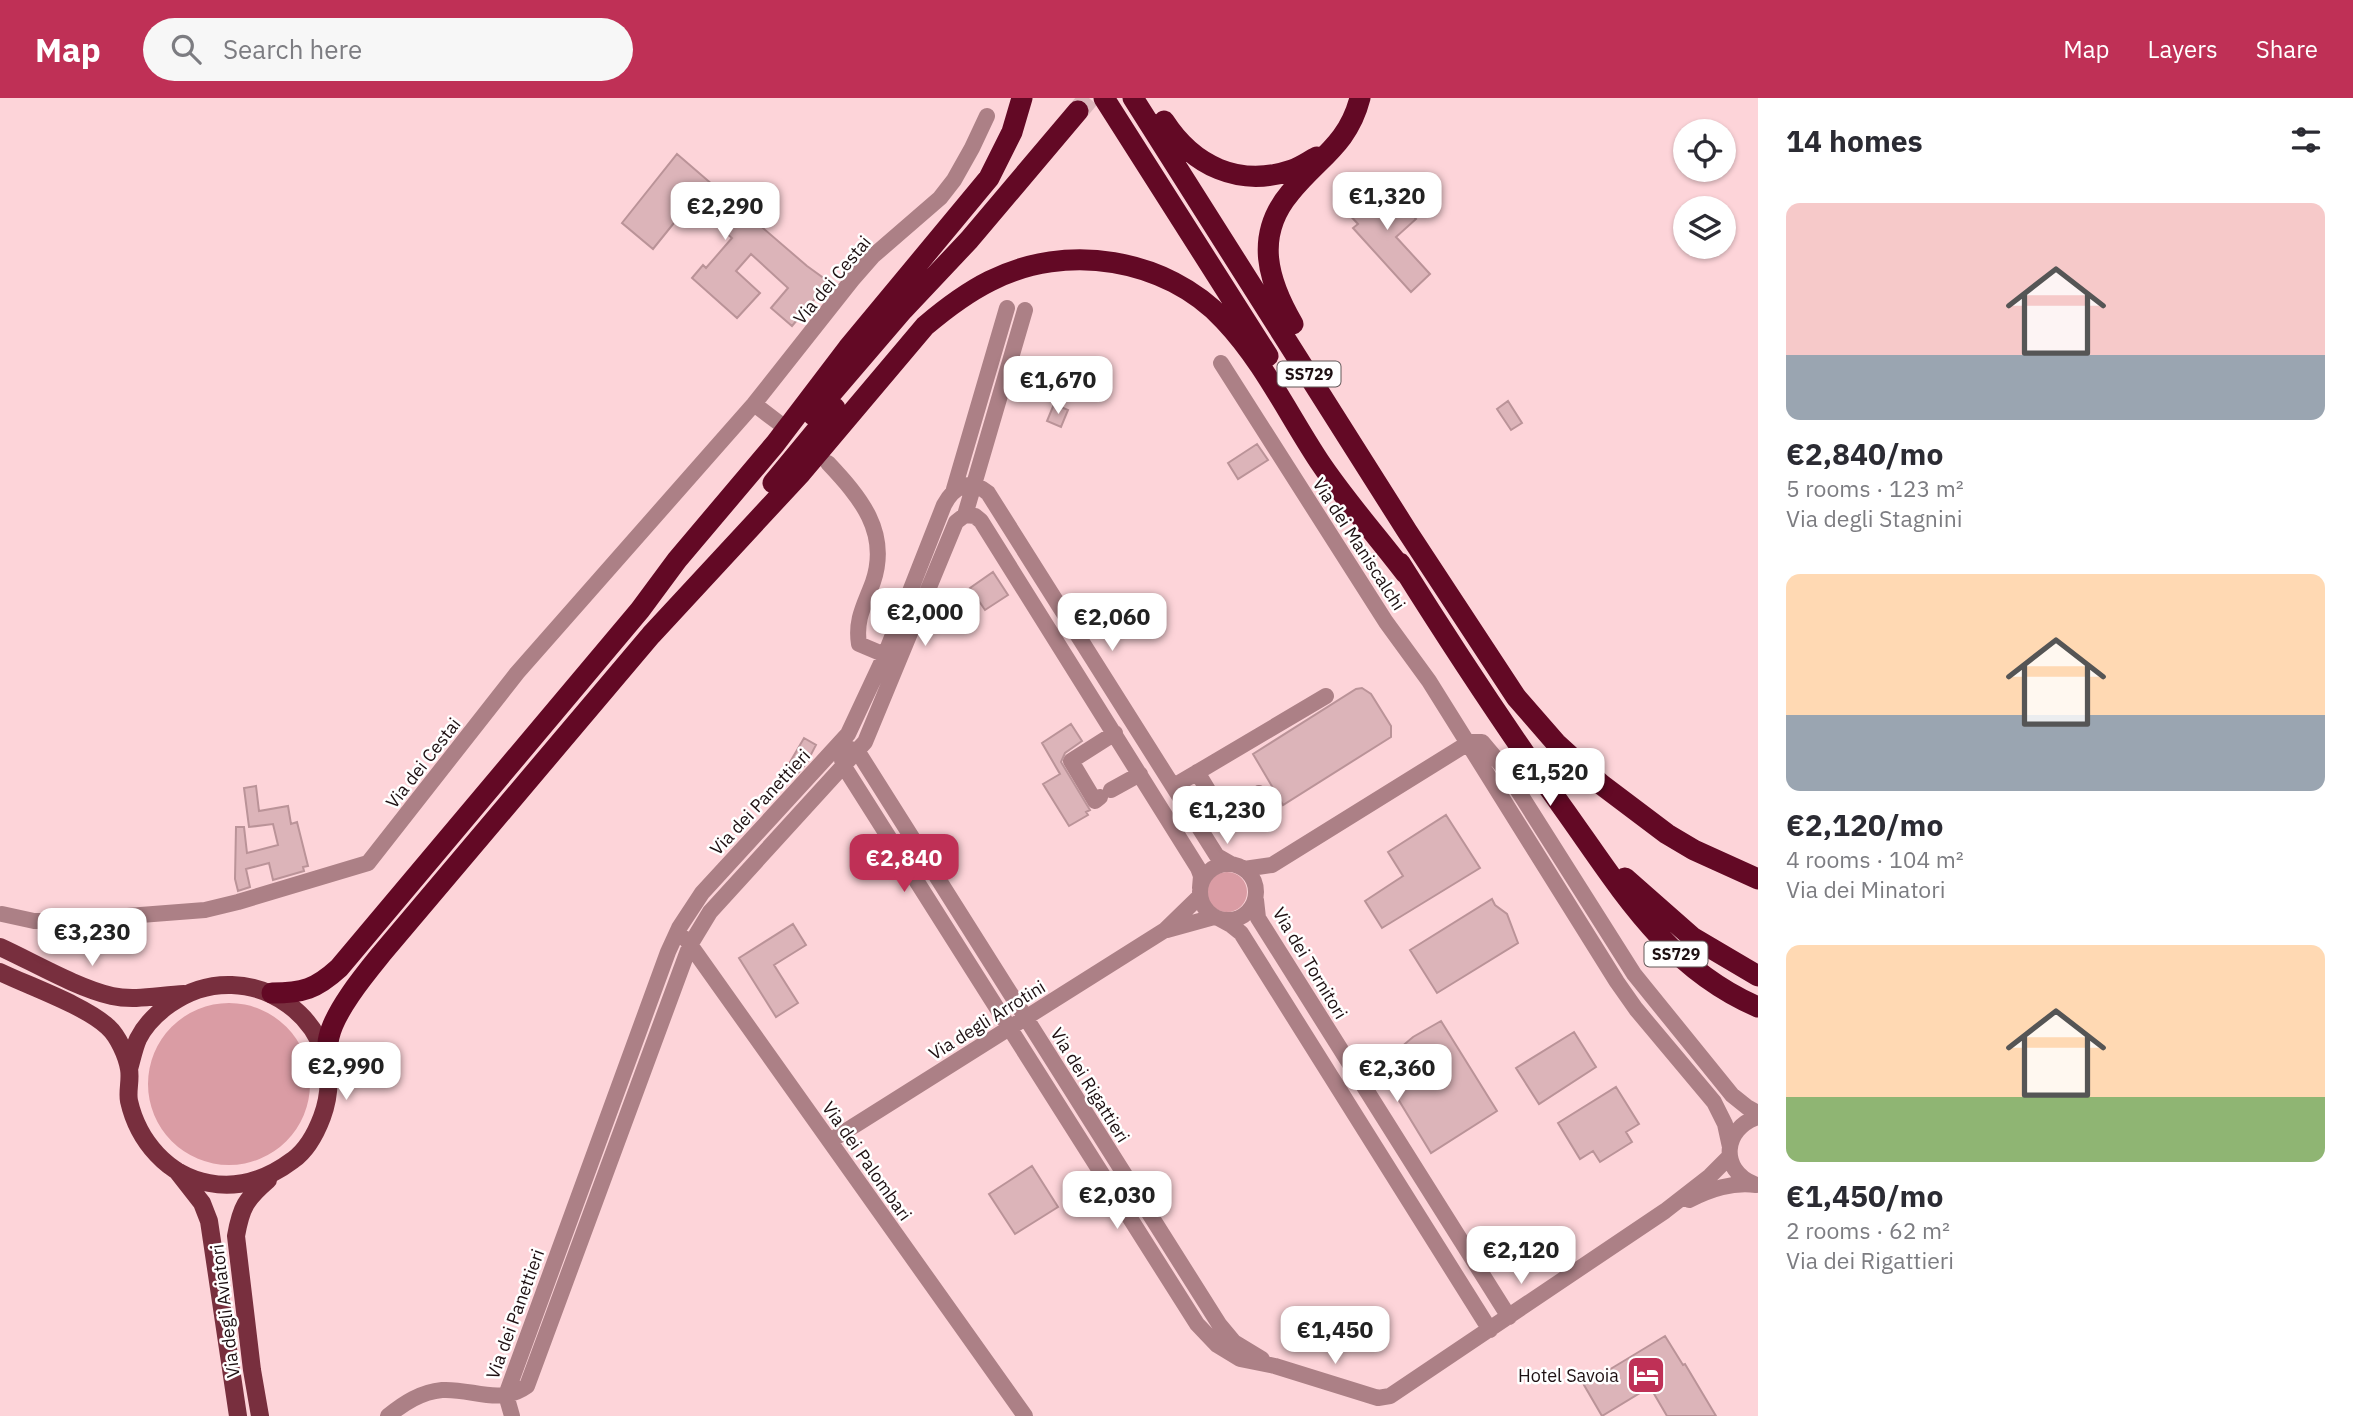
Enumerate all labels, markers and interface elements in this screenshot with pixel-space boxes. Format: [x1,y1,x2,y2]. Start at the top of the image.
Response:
search box [143,18,633,81]
text: Map [35,28,101,71]
icon: search [167,30,205,68]
text: Search here [223,32,362,66]
text: Map [2063,33,2110,65]
text: Layers [2148,33,2218,65]
text: Share [2256,33,2318,65]
map controls [1673,119,1736,259]
button: locate [1673,119,1736,182]
text: 14 homes [1786,121,1923,160]
icon: filters [2287,121,2325,159]
pin: €1,320 [1330,172,1444,232]
text: €1,320 [1349,180,1425,210]
pin: €2,290 [668,183,782,242]
text: €2,290 [687,190,763,220]
button: layers [1673,196,1736,259]
street label: Via dei Cestai [788,231,876,329]
icon: home [1993,248,2119,374]
pin: €1,670 [1001,356,1115,416]
road number: SS729 [1278,362,1340,386]
text: €1,670 [1020,364,1096,394]
text: €2,840/mo [1786,434,1943,473]
street label: Via dei Maniscalchi [1308,473,1410,615]
text: 5 rooms · 123 m² [1786,473,1964,503]
text: Via degli Stagnini [1786,503,1963,533]
pin: €2,000 [868,588,982,648]
pin: €2,060 [1055,594,1169,653]
text: €2,000 [887,596,963,626]
text: €2,060 [1074,601,1150,631]
icon: home [1993,619,2119,745]
street label: Via dei Cestai [381,713,465,813]
street label: Via dei Panettieri [705,744,815,860]
pin: €1,520 [1493,748,1607,808]
text: €1,520 [1512,756,1588,786]
pin: €1,230 [1170,786,1284,846]
text: €1,230 [1189,794,1265,824]
text: €2,120/mo [1786,805,1943,844]
pin: €2,840 [847,834,961,894]
text: €2,840 [866,842,942,872]
text: 4 rooms · 104 m² [1786,844,1964,874]
text: Via dei Minatori [1786,874,1945,904]
street label: Via dei Tornitori [1268,903,1352,1023]
pin: €3,230 [35,908,149,968]
text: €3,230 [54,916,130,946]
road number: SS729 [1644,942,1708,967]
street label: Via degli Arrotini [924,975,1050,1065]
icon: home [1993,990,2119,1116]
street label: Via dei Rigattieri [1045,1023,1135,1147]
pin: €2,990 [289,1042,403,1102]
pin: €2,360 [1340,1044,1454,1104]
text: €2,990 [308,1050,384,1080]
text: €2,360 [1359,1052,1435,1082]
street label: Via dei Palombari [817,1097,917,1225]
pin: €2,030 [1060,1172,1174,1231]
text: €1,450/mo [1786,1176,1943,1215]
text: €2,030 [1079,1179,1155,1209]
text: 2 rooms · 62 m² [1786,1215,1950,1245]
pin: €2,120 [1464,1226,1578,1286]
text: €2,120 [1483,1234,1559,1264]
street label: Via degli Aviatori [205,1243,245,1379]
text: Via dei Rigattieri [1786,1245,1954,1275]
street label: Via dei Panettieri [481,1246,549,1382]
pin: €1,450 [1278,1306,1392,1366]
text: €1,450 [1297,1314,1373,1344]
hotel icon: Hotel Savoia [1625,1354,1667,1396]
place label: Hotel Savoia [1518,1364,1619,1387]

